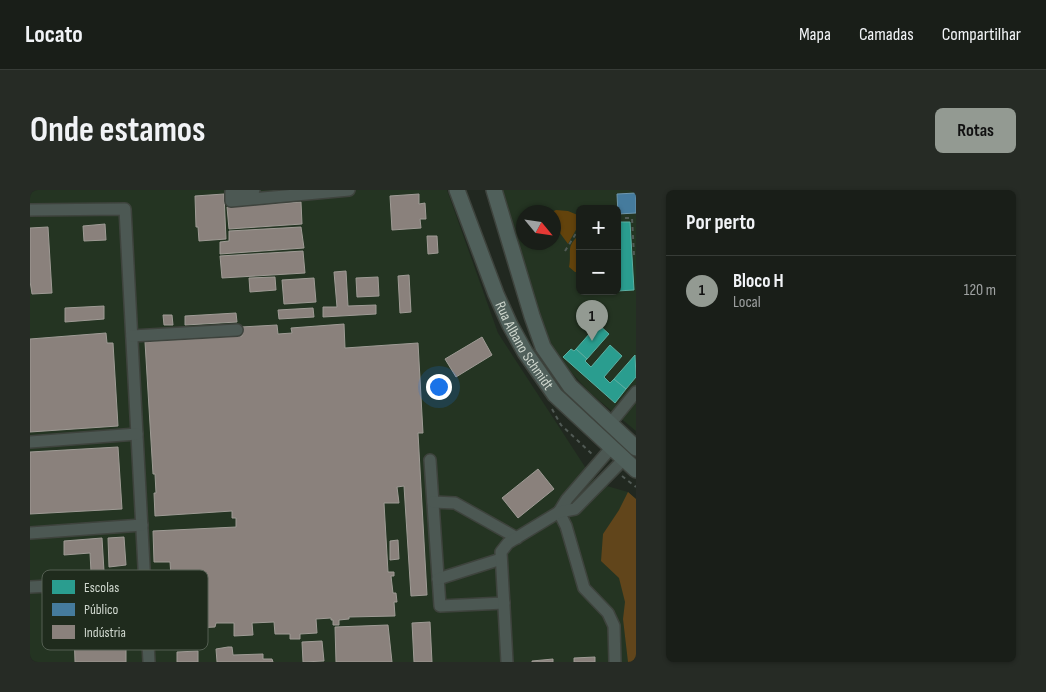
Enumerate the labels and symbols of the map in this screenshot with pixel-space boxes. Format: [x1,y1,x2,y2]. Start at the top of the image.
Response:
north arrow [516,205,561,250]
street label: Rua Albano Schmidt [491,298,558,394]
pin: 1 [576,300,608,341]
your location [426,374,452,400]
legend [42,570,208,650]
text: Escolas [84,579,119,596]
text: Público [84,601,119,618]
text: Indústria [84,624,126,641]

